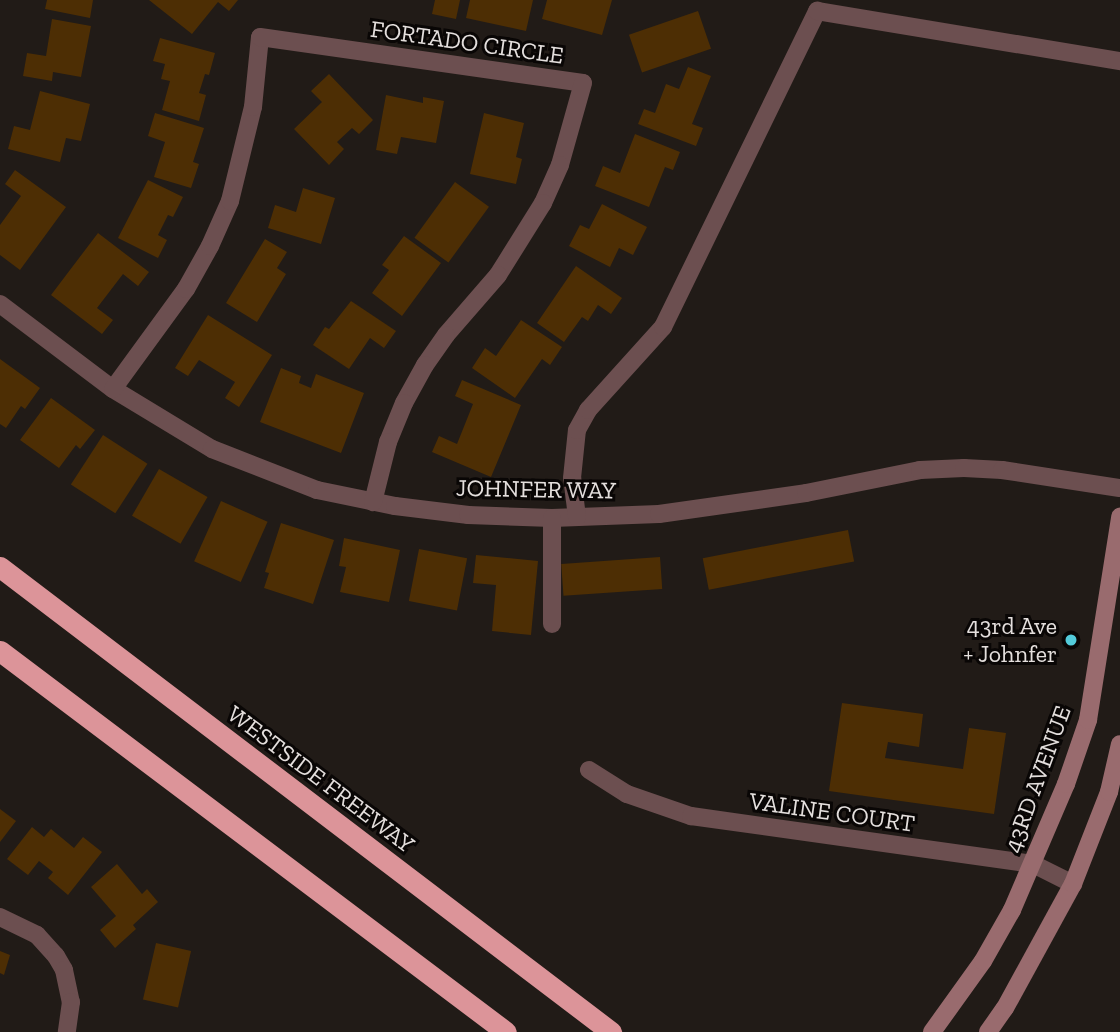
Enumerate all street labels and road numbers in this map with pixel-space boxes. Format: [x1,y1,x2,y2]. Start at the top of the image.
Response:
street label: FORTADO CIRCLE [369,14,565,70]
street label: JOHNFER WAY [455,473,617,505]
street label: WESTSIDE FREEWAY [222,699,420,859]
street label: 43RD AVENUE [997,701,1077,857]
street label: VALINE COURT [747,786,917,838]

